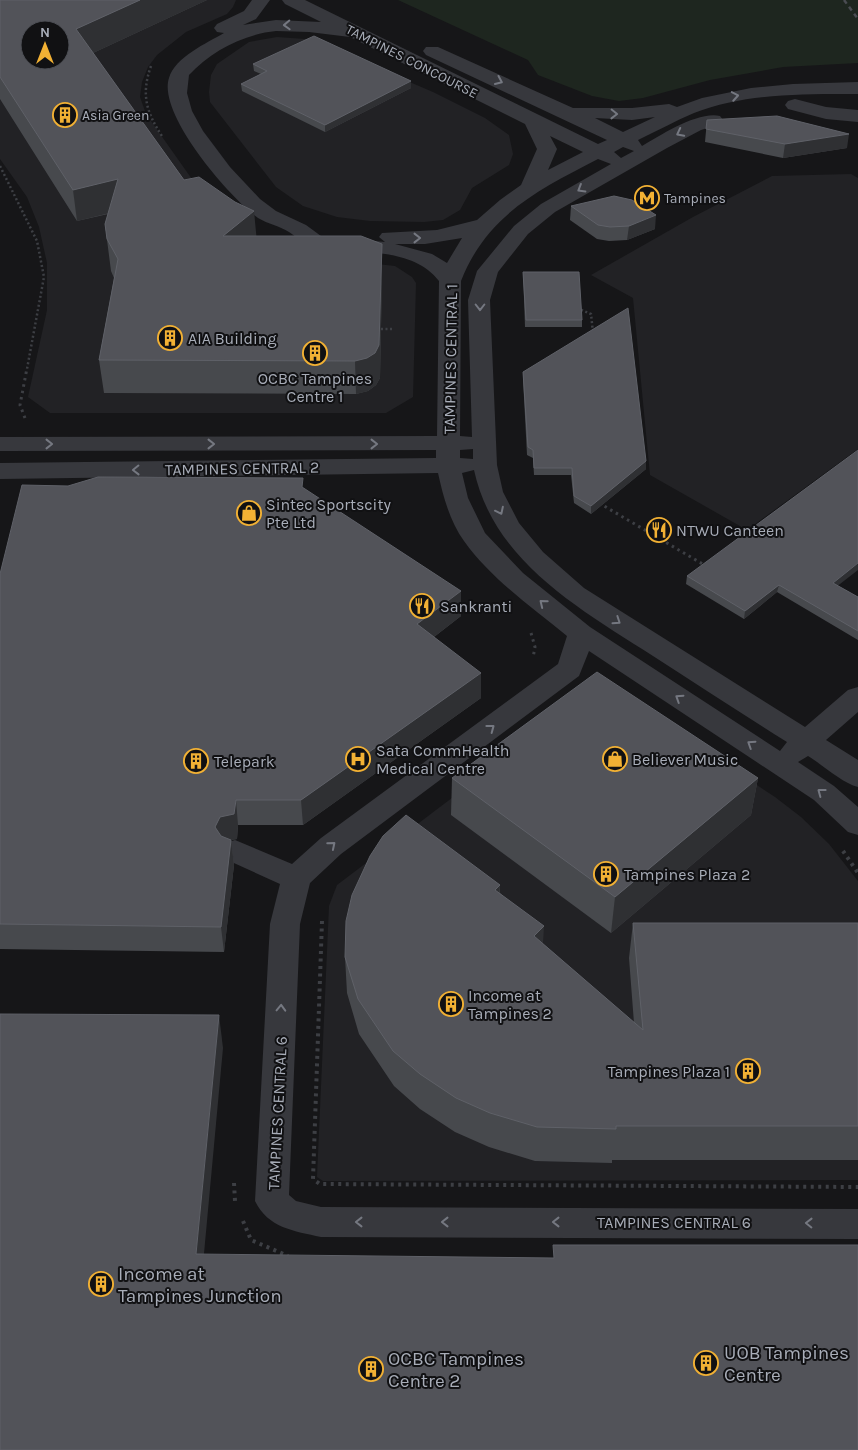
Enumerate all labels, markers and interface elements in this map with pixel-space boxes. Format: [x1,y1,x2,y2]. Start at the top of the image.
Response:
north arrow [20,20,70,70]
one-way arrow [283,20,291,31]
street label: TAMPINES CONCOURSE [343,21,481,102]
text: N [40,24,50,41]
one-way arrow [494,75,503,86]
one-way arrow [731,91,740,101]
building icon: Asia Green [52,102,78,128]
place label: Asia Green [82,107,150,124]
one-way arrow [610,108,618,119]
one-way arrow [676,127,685,137]
one-way arrow [577,182,586,192]
metro station icon: Tampines [634,185,660,211]
place label: Tampines [664,190,726,207]
one-way arrow [414,233,421,243]
street label: TAMPINES CENTRAL 1 [440,284,461,434]
one-way arrow [475,304,485,311]
building icon: AIA Building [157,325,183,351]
place label: AIA Building [188,329,276,348]
building icon: OCBC Tampines Centre 1 [302,340,328,366]
place label: OCBC Tampines Centre 1 [258,369,372,406]
one-way arrow [45,439,53,449]
one-way arrow [208,439,215,449]
one-way arrow [370,439,378,449]
street label: TAMPINES CENTRAL 2 [165,458,319,479]
one-way arrow [132,464,140,475]
place label: Sintec Sportscity Pte Ltd [266,495,391,532]
shop icon: Sintec Sportscity Pte Ltd [236,500,262,526]
one-way arrow [494,506,504,515]
restaurant icon: NTWU Canteen [646,517,672,543]
place label: NTWU Canteen [676,521,784,540]
restaurant icon: Sankranti [409,593,435,619]
place label: Sankranti [440,597,512,616]
one-way arrow [540,600,549,608]
one-way arrow [611,615,620,624]
one-way arrow [676,695,685,705]
one-way arrow [485,725,494,733]
place label: Sata CommHealth Medical Centre [376,741,509,778]
one-way arrow [747,741,756,751]
hospital icon: Sata CommHealth Medical Centre [345,746,371,772]
shop icon: Believer Music [602,746,628,772]
building icon: Telepark [183,748,209,774]
place label: Believer Music [632,750,738,769]
place label: Telepark [214,752,275,771]
one-way arrow [817,789,827,798]
one-way arrow [326,843,335,851]
building icon: Tampines Plaza 2 [593,861,619,887]
place label: Tampines Plaza 2 [624,865,750,884]
place label: Income at Tampines 2 [468,986,552,1023]
building icon: Income at Tampines 2 [438,991,464,1017]
one-way arrow [276,1004,287,1012]
street label: TAMPINES CENTRAL 6 [264,1036,291,1190]
building icon: Tampines Plaza 1 [735,1058,761,1084]
place label: Tampines Plaza 1 [608,1062,730,1081]
street label: TAMPINES CENTRAL 6 [597,1213,751,1232]
one-way arrow [354,1217,362,1227]
one-way arrow [441,1217,449,1227]
one-way arrow [551,1217,559,1227]
one-way arrow [805,1218,813,1228]
place label: Income at Tampines Junction [118,1263,282,1307]
building icon: Income at Tampines Junction [88,1271,114,1297]
place label: UOB Tampines Centre [724,1342,849,1386]
place label: OCBC Tampines Centre 2 [388,1348,524,1392]
building icon: UOB Tampines Centre [693,1350,719,1376]
building icon: OCBC Tampines Centre 2 [358,1356,384,1382]

